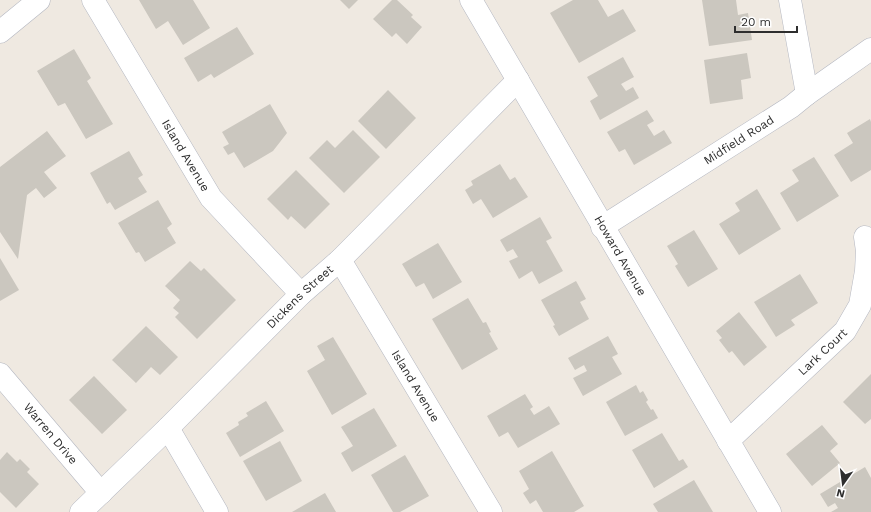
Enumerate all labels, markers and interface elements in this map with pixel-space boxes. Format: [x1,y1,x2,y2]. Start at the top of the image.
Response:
scale bar [735,8,797,34]
text: 20 m [741,15,771,29]
street label: Midfield Road [701,113,776,168]
street label: Island Avenue [159,117,213,194]
street label: Howard Avenue [591,213,649,298]
street label: Dickens Street [264,262,336,331]
street label: Lark Court [795,326,850,378]
street label: Island Avenue [389,348,443,425]
street label: Warren Drive [21,400,80,467]
north arrow [823,464,863,504]
text: N [835,486,846,501]

